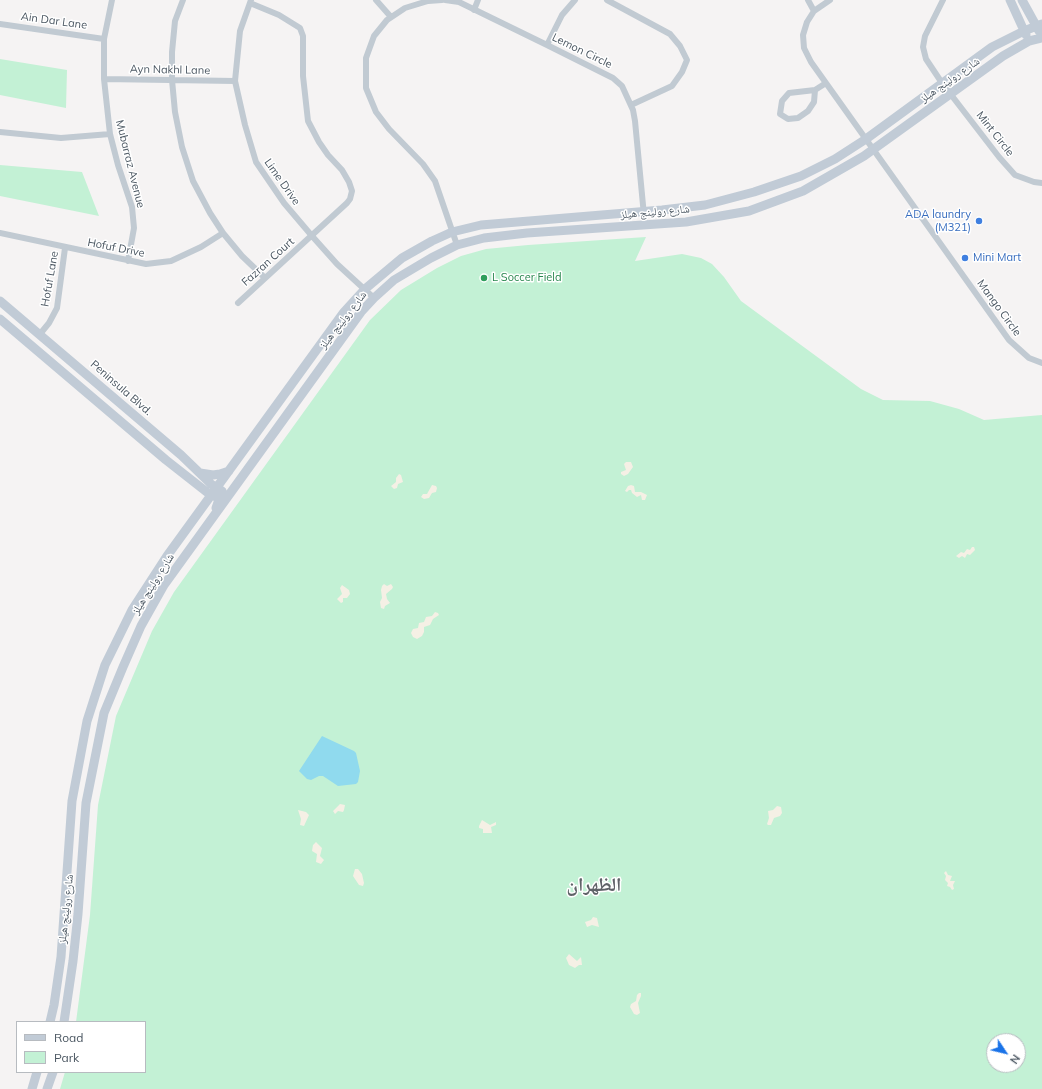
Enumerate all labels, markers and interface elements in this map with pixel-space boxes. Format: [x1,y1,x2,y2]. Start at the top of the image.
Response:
street label: Ain Dar Lane [20,10,88,32]
street label: Lemon Circle [550,31,614,71]
street label: شارع رولينج هيلز [918,55,982,105]
street label: Ayn Nakhl Lane [130,63,210,77]
street label: Mint Circle [973,109,1017,159]
street label: Mubarraz Avenue [113,119,147,209]
street label: Lime Drive [261,156,303,208]
street label: شارع رولينج هيلز [620,202,690,222]
place label: ADA laundry (M321) [905,208,971,234]
marker: ADA laundry (M321) [974,216,984,226]
street label: Fazran Court [239,235,297,289]
street label: Hofuf Drive [86,236,146,260]
street label: Hofuf Lane [39,250,61,308]
place label: Mini Mart [973,251,1021,265]
marker: Mini Mart [960,253,970,263]
place label: L Soccer Field [492,271,562,285]
marker: L Soccer Field [479,273,489,283]
street label: Mango Circle [974,277,1024,339]
street label: شارع رولينج هيلز [316,289,370,351]
street label: Peninsula Blvd. [88,358,154,418]
street label: شارع رولينج هيلز [129,551,177,617]
street label: شارع رولينج هيلز [56,874,76,944]
district label: الظهران [567,874,621,896]
legend [16,1021,146,1073]
text: Road [54,1030,83,1045]
north arrow [986,1033,1026,1073]
text: Park [54,1050,79,1065]
text: N [1007,1052,1023,1067]

